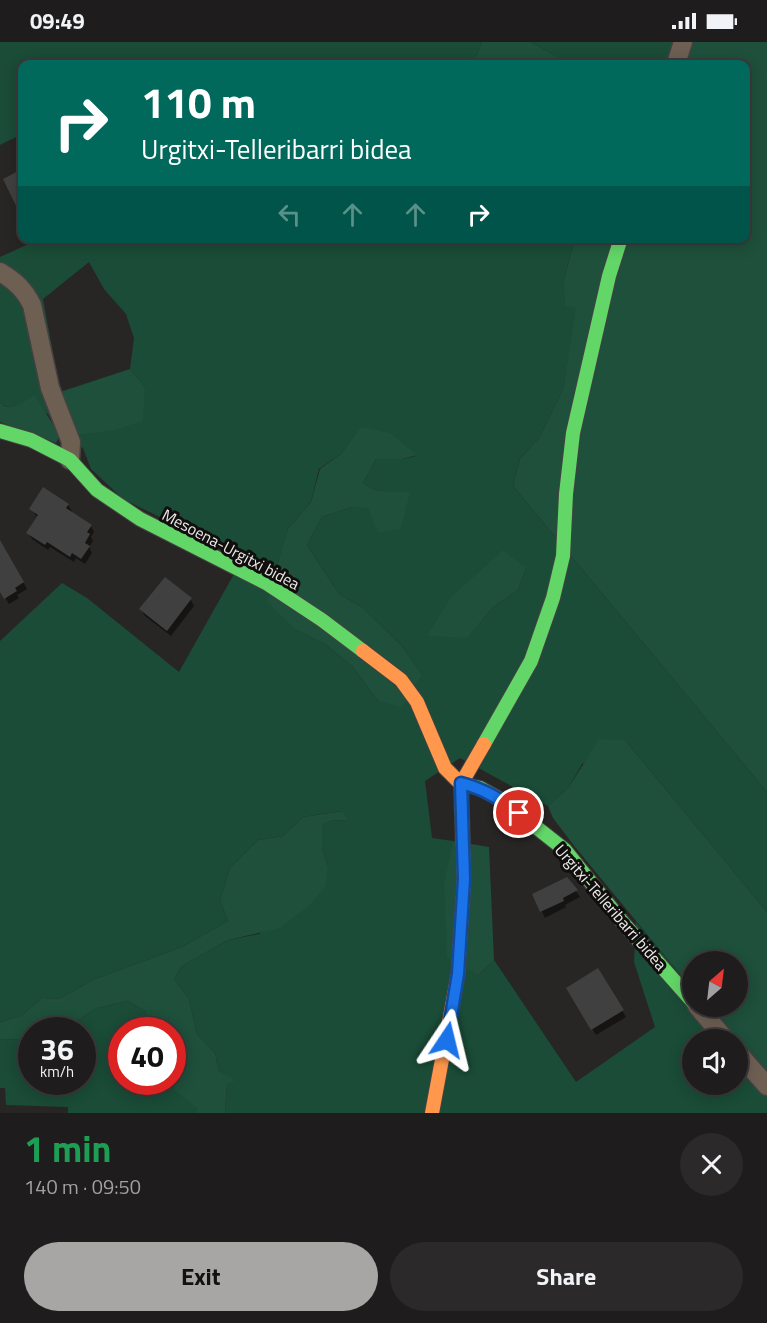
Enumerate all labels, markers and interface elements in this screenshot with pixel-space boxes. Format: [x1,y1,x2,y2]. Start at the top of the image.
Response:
text: 09:49 [30,4,85,38]
text: 110 m [141,70,256,134]
icon: right [42,84,120,162]
text: Urgitxi-Telleribarri bidea [141,128,412,169]
icon: left [273,198,306,231]
icon: ahead [336,198,369,231]
icon: ahead [399,198,432,231]
icon: right [462,198,495,231]
street label: Mesoena-Urgitxi bidea [158,503,304,595]
pin [493,787,544,838]
icon: arrive [502,796,535,829]
street label: Urgitxi-Telleribarri bidea [549,839,673,975]
north arrow [682,951,748,1017]
map controls [682,951,748,1095]
position arrow [415,1008,479,1072]
speed limit sign: 40 [108,1017,186,1095]
text: 36 [40,1026,74,1072]
button: sound [682,1029,748,1095]
text: km/h [40,1060,74,1083]
text: 1 min [24,1121,111,1176]
button: close [680,1133,743,1196]
text: 140 m · 09:50 [24,1171,141,1202]
button: Exit [24,1242,378,1311]
button: Share [390,1242,743,1311]

